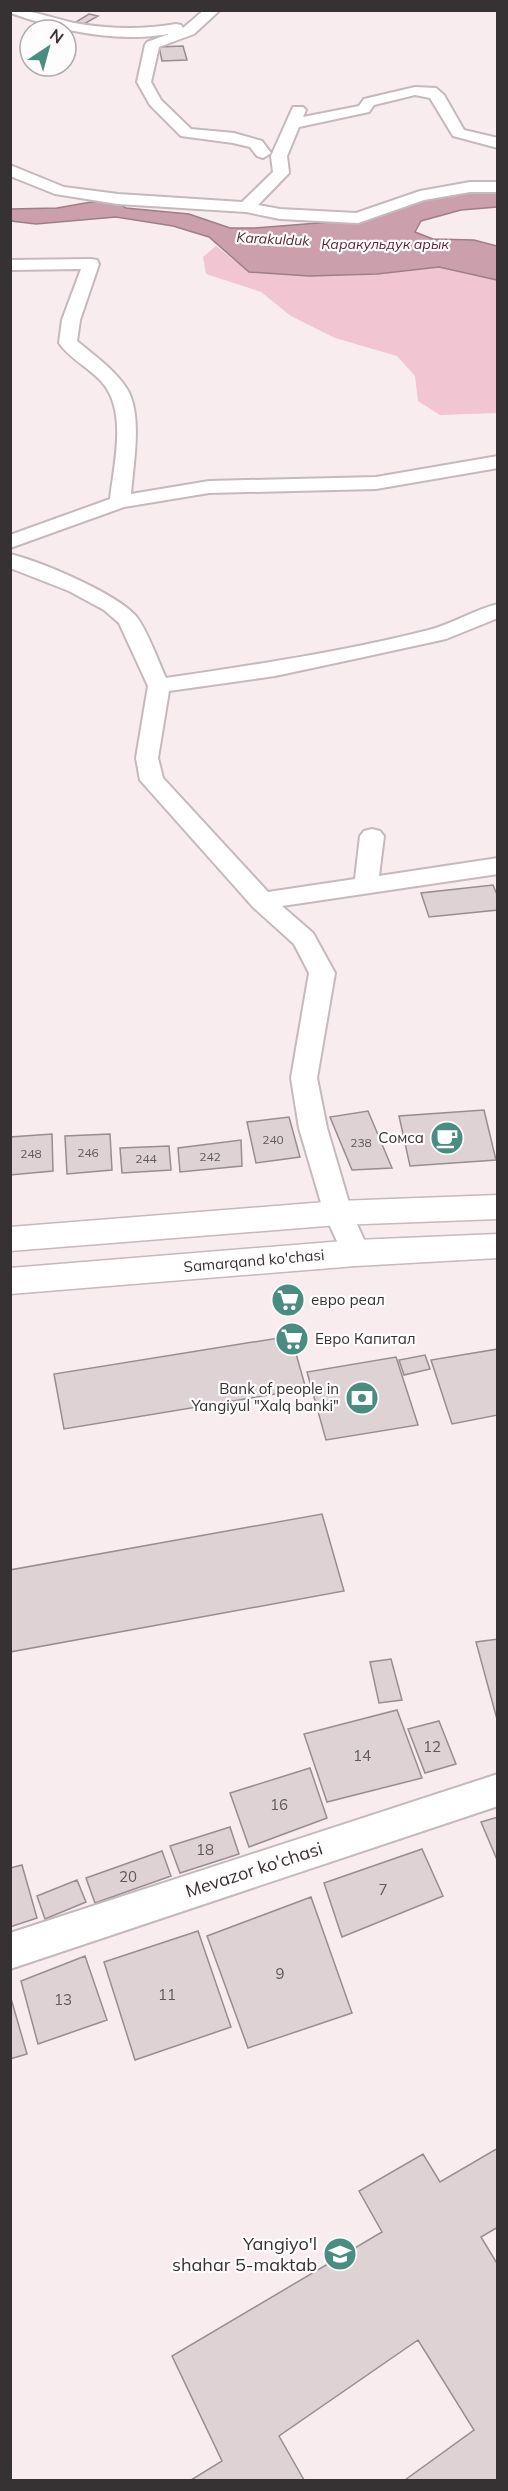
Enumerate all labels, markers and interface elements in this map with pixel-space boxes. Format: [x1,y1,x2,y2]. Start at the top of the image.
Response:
north arrow [18,18,78,78]
text: N [46,24,68,48]
water label: Karakulduk [236,228,311,250]
water label: Каракульдук арык [321,235,449,253]
cafe icon: Сомса [429,1120,465,1156]
place label: Сомса [378,1128,424,1147]
house number: 240 [262,1132,284,1147]
house number: 238 [350,1135,372,1150]
house number: 246 [77,1145,99,1160]
house number: 248 [20,1146,42,1161]
house number: 242 [199,1149,221,1164]
house number: 244 [135,1151,157,1166]
street label: Samarqand ko'chasi [183,1245,325,1276]
supermarket icon: евро реал [270,1282,306,1318]
place label: евро реал [311,1290,385,1309]
supermarket icon: Евро Капитал [274,1321,310,1357]
place label: Евро Капитал [315,1329,416,1348]
place label: Bank of people in Yangiyul "Xalq banki" [190,1379,339,1415]
bank icon: Bank of people in Yangiyul "Xalq banki" [344,1380,380,1416]
house number: 12 [423,1737,441,1756]
house number: 14 [353,1746,371,1765]
house number: 16 [270,1795,288,1814]
street label: Mevazor ko'chasi [182,1837,325,1903]
house number: 18 [196,1840,214,1859]
house number: 20 [119,1867,137,1886]
house number: 7 [378,1880,388,1899]
house number: 9 [275,1964,285,1983]
house number: 11 [158,1985,176,2004]
house number: 13 [54,1990,72,2009]
place label: Yangiyo'l shahar 5-maktab [172,2232,317,2276]
school or university icon: Yangiyo'l shahar 5-maktab [322,2236,358,2272]

